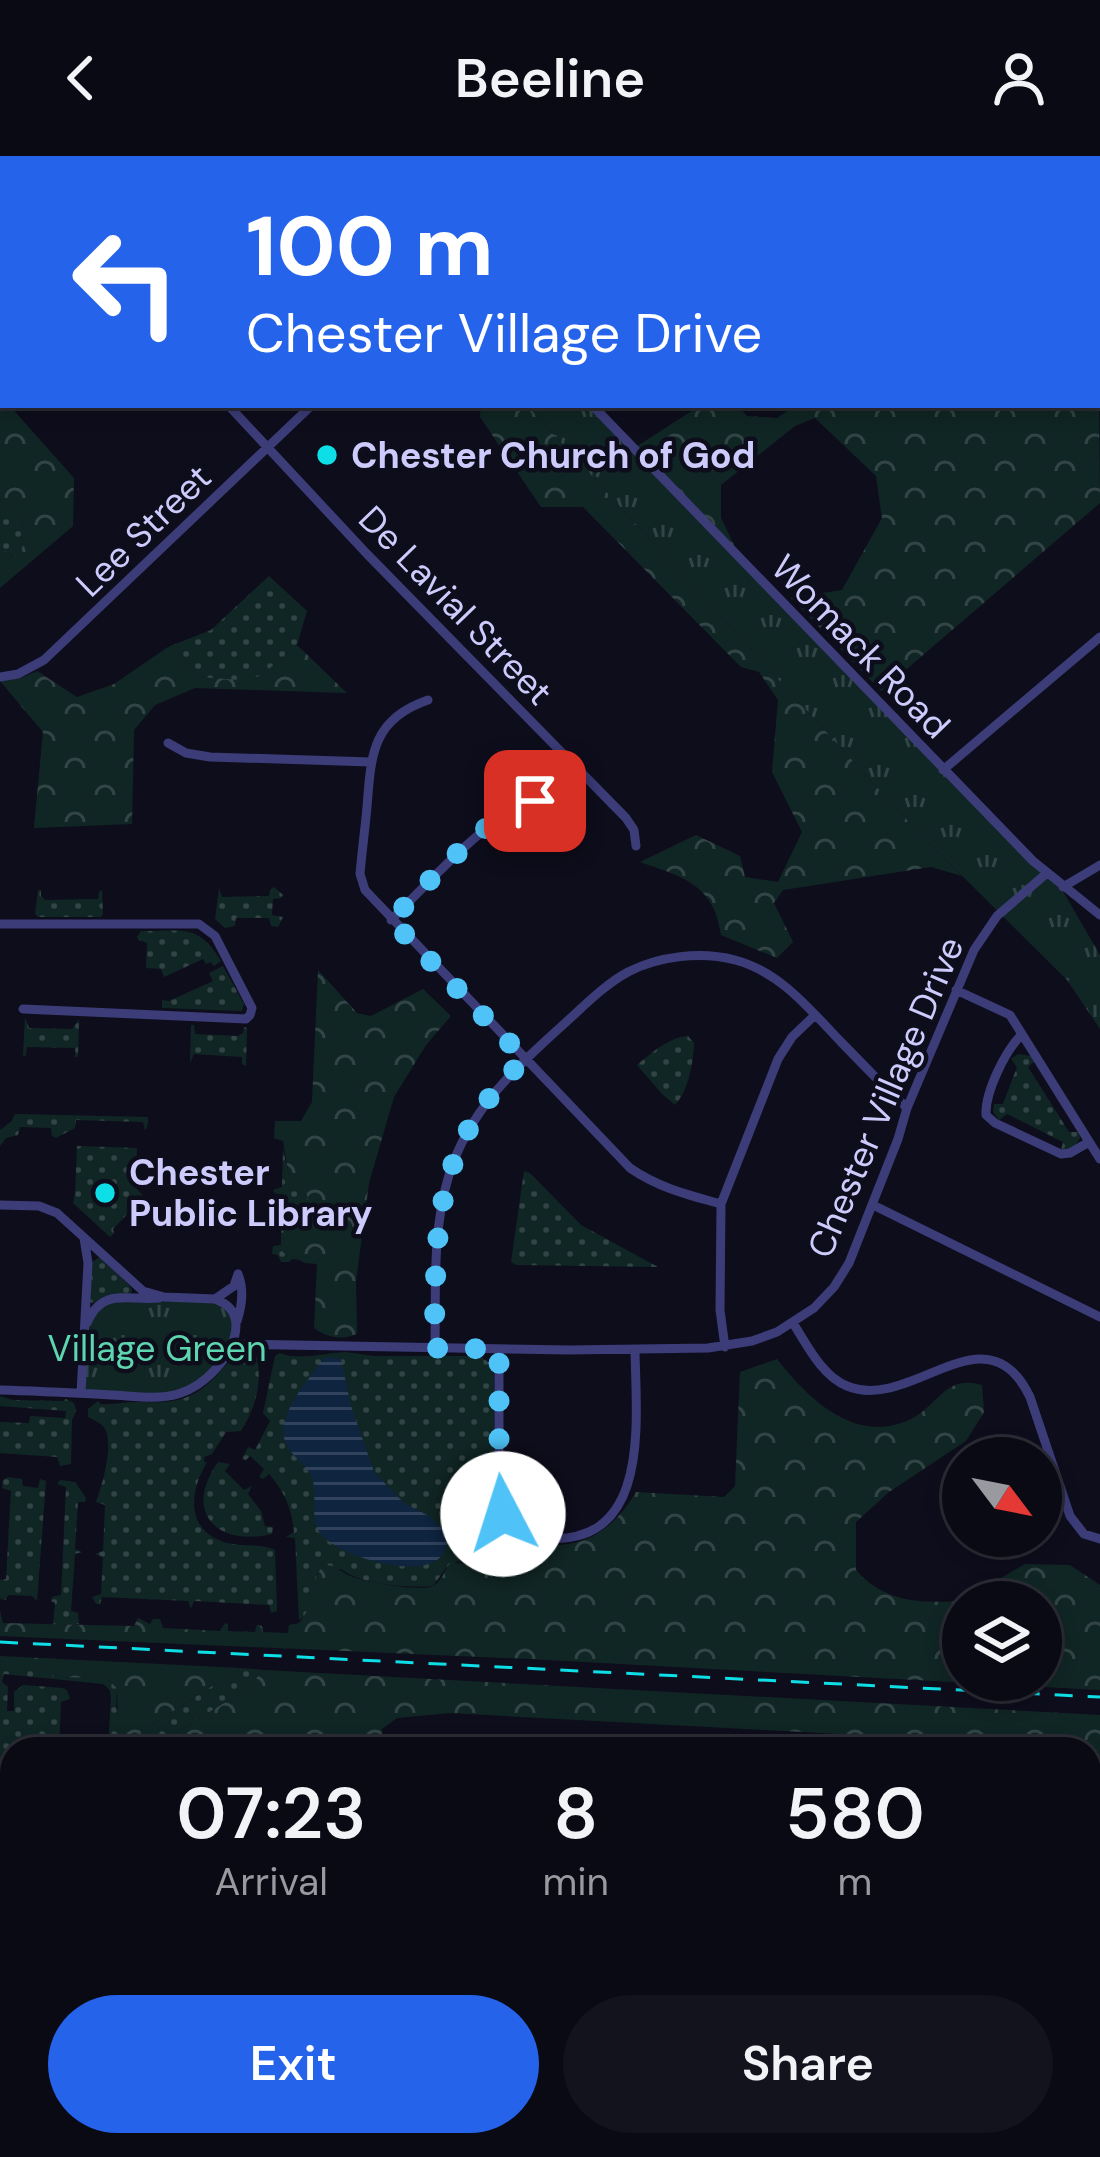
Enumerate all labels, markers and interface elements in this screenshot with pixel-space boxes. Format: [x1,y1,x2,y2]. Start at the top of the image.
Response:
text: Beeline [455,43,645,114]
icon: back [48,45,114,111]
icon: person [986,45,1052,111]
text: 100 m [246,192,494,301]
icon: left [48,204,204,360]
text: Chester Village Drive [246,298,762,369]
place label: Chester Church of God [351,432,755,479]
marker: Chester Church of God [314,442,340,468]
street label: Lee Street [66,454,221,607]
street label: De Lavial Street [349,496,563,715]
street label: Womack Road [761,544,960,748]
pin [484,750,586,852]
icon: arrive [502,768,568,834]
street label: Chester Village Drive [797,930,974,1265]
place label: Chester Public Library [129,1149,373,1237]
marker: Chester Public Library [92,1180,118,1206]
park label: Village Green [47,1325,267,1372]
north arrow [942,1437,1062,1557]
map controls [942,1437,1062,1701]
position arrow [440,1451,566,1577]
button: layers [942,1581,1062,1701]
text: 07:23 [176,1767,366,1860]
text: 8 [553,1767,598,1860]
text: 580 [785,1767,925,1860]
text: Arrival [214,1856,328,1907]
text: min [542,1856,609,1907]
text: m [838,1856,872,1907]
button: Exit [48,1995,539,2133]
button: Share [563,1995,1053,2133]

